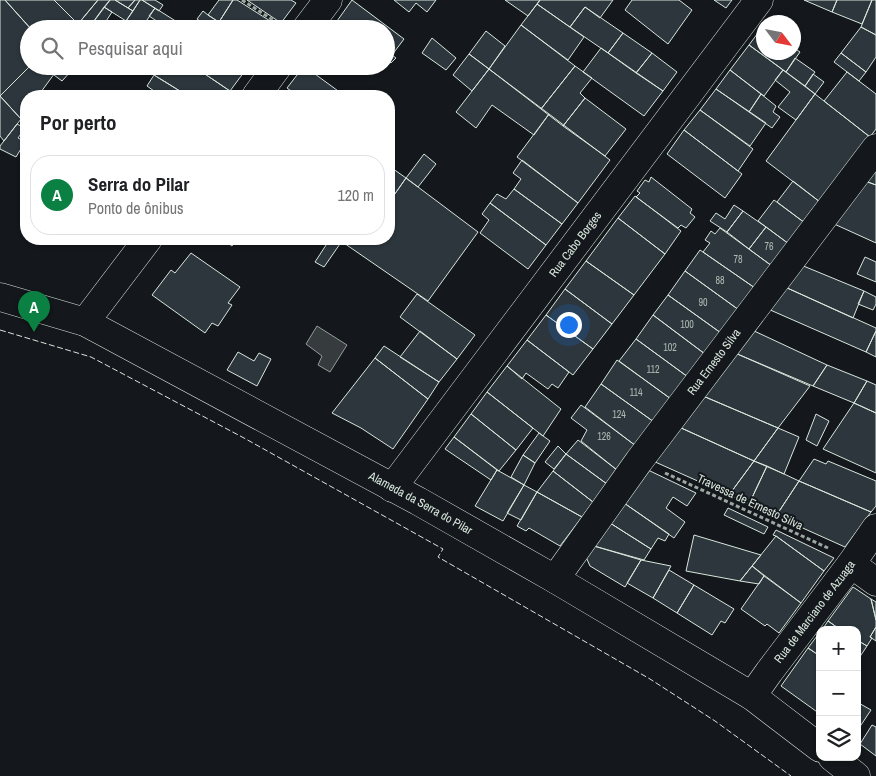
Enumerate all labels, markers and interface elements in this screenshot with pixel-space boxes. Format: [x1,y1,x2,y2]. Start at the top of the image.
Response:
north arrow [756,15,801,60]
search box [20,20,395,75]
icon: search [38,34,66,62]
text: Pesquisar aqui [78,35,183,61]
text: Por perto [40,108,117,137]
text: Serra do Pilar [88,171,189,197]
text: A [52,184,62,206]
text: 120 m [338,184,374,206]
text: Ponto de ônibus [88,197,184,219]
street label: Rua Cabo Borges [545,208,605,280]
house number: 76 [764,240,774,253]
house number: 78 [733,253,743,266]
house number: 88 [715,274,725,287]
pin: A [18,291,50,332]
house number: 90 [698,296,708,309]
your location [556,312,582,338]
house number: 100 [680,318,694,331]
street label: Rua Ernesto Silva [684,325,745,399]
house number: 102 [663,341,677,354]
house number: 112 [646,363,660,376]
house number: 114 [629,386,643,399]
house number: 124 [612,408,626,421]
house number: 126 [597,430,611,443]
street label: Alameda da Serra do Pilar [365,468,476,539]
street label: Travessa de Ernesto Silva [694,470,806,534]
street label: Rua de Marciano de Azuaga [771,557,859,666]
map controls [816,626,861,761]
button: + [816,626,861,671]
button: − [816,671,861,716]
button: layers [816,716,861,761]

